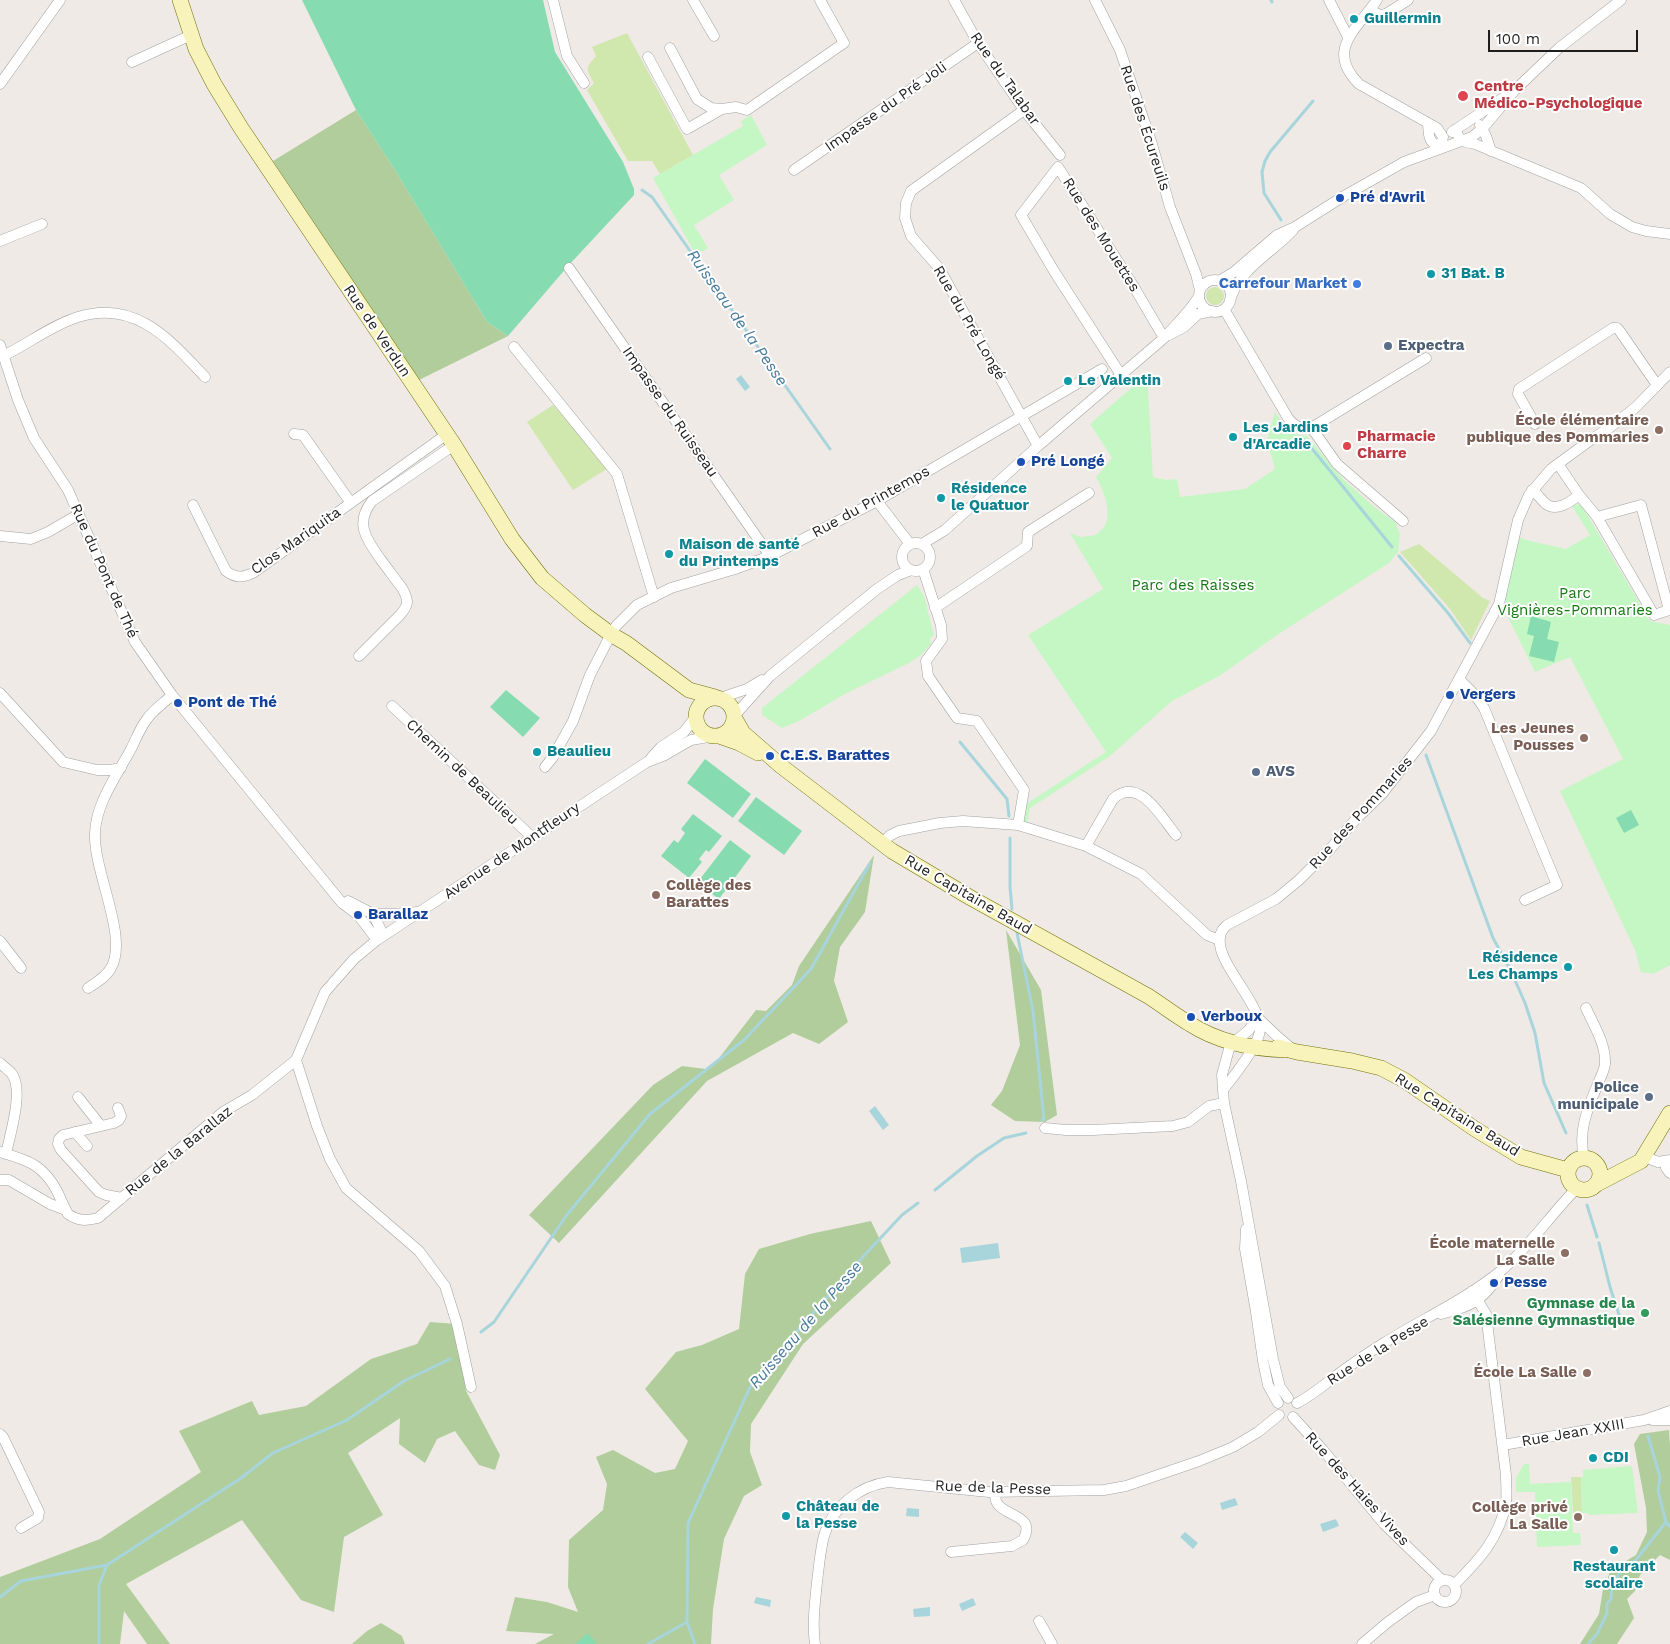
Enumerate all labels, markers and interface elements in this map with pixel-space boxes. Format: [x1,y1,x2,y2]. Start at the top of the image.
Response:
place label: Guillermin [1364,10,1441,28]
marker: Guillermin [1348,13,1360,25]
scale bar [1490,20,1640,52]
street label: Rue du Talabar [966,29,1044,129]
text: 100 m [1496,30,1540,48]
street label: Impasse du Pré Joli [822,58,950,156]
street label: Rue des Écureuils [1116,63,1174,193]
place label: Centre Médico-Psychologique [1474,78,1642,113]
marker: Centre Médico-Psychologique [1456,89,1470,103]
street label: Rue des Mouettes [1059,174,1143,296]
place label: Pré d'Avril [1350,189,1425,207]
marker: Pré d'Avril [1334,192,1346,204]
water label: Ruisseau de la Pesse [683,246,791,390]
street label: Rue du Pré Longé [929,263,1009,383]
place label: 31 Bat. B [1441,265,1505,283]
marker: 31 Bat. B [1425,268,1437,280]
place label: Carrefour Market [1219,275,1347,293]
marker: Carrefour Market [1351,278,1363,290]
street label: Rue de Verdun [339,281,415,381]
place label: Expectra [1398,337,1465,355]
marker: Expectra [1382,340,1394,352]
street label: Impasse du Ruisseau [618,343,722,481]
place label: Le Valentin [1078,372,1161,390]
marker: Le Valentin [1062,375,1074,387]
place label: École élémentaire publique des Pommaries [1466,412,1649,447]
place label: Les Jardins d'Arcadie [1243,419,1328,454]
marker: École élémentaire publique des Pommaries [1653,424,1665,436]
place label: Pharmacie Charre [1357,428,1436,463]
marker: Les Jardins d'Arcadie [1227,431,1239,443]
marker: Pharmacie Charre [1341,440,1353,452]
place label: Pré Longé [1031,453,1105,471]
marker: Pré Longé [1015,456,1027,468]
street label: Rue du Printemps [809,462,933,542]
place label: Résidence le Quatuor [951,480,1029,515]
marker: Résidence le Quatuor [935,492,947,504]
street label: Rue du Pont de Thé [66,501,142,641]
street label: Clos Mariquita [248,503,344,579]
place label: Maison de santé du Printemps [679,536,800,571]
marker: Maison de santé du Printemps [663,548,675,560]
park label: Parc des Raisses [1132,577,1254,595]
park label: Parc Vignières-Pommaries [1497,585,1653,620]
place label: Vergers [1460,686,1516,704]
marker: Vergers [1444,689,1456,701]
place label: Pont de Thé [188,694,277,712]
marker: Pont de Thé [172,697,184,709]
street label: Chemin de Beaulieu [402,715,522,829]
place label: Les Jeunes Pousses [1491,720,1574,755]
marker: Les Jeunes Pousses [1578,732,1590,744]
place label: Beaulieu [547,743,611,761]
marker: Beaulieu [531,746,543,758]
place label: C.E.S. Barattes [780,747,890,765]
marker: C.E.S. Barattes [764,750,776,762]
street label: Rue des Pommaries [1306,753,1416,873]
place label: AVS [1266,763,1295,781]
marker: AVS [1250,766,1262,778]
street label: Avenue de Montfleury [440,799,584,903]
street label: Rue Capitaine Baud [901,851,1035,939]
place label: Collège des Barattes [666,877,751,912]
marker: Collège des Barattes [650,889,662,901]
place label: Barallaz [368,906,428,924]
marker: Barallaz [352,909,364,921]
place label: Résidence Les Champs [1468,949,1558,984]
marker: Résidence Les Champs [1562,961,1574,973]
place label: Verboux [1201,1008,1262,1026]
marker: Verboux [1185,1011,1197,1023]
street label: Rue Capitaine Baud [1391,1069,1523,1161]
place label: Police municipale [1557,1079,1639,1114]
marker: Police municipale [1643,1091,1655,1103]
street label: Rue de la Barallaz [122,1102,236,1200]
place label: École maternelle La Salle [1430,1235,1555,1270]
marker: École maternelle La Salle [1559,1247,1571,1259]
water label: Ruisseau de la Pesse [746,1257,866,1393]
place label: Pesse [1504,1274,1547,1292]
marker: Pesse [1488,1277,1500,1289]
place label: Gymnase de la Salésienne Gymnastique [1453,1295,1635,1330]
marker: Gymnase de la Salésienne Gymnastique [1639,1307,1651,1319]
street label: Rue de la Pesse [1324,1313,1432,1389]
place label: École La Salle [1473,1364,1577,1382]
marker: École La Salle [1581,1367,1593,1379]
street label: Rue Jean XXIII [1520,1415,1626,1451]
street label: Rue des Haies Vives [1301,1428,1413,1550]
place label: CDI [1603,1449,1629,1467]
marker: CDI [1587,1452,1599,1464]
street label: Rue de la Pesse [935,1477,1051,1499]
place label: Château de la Pesse [796,1498,879,1533]
place label: Collège privé La Salle [1472,1499,1568,1534]
marker: Château de la Pesse [780,1510,792,1522]
marker: Collège privé La Salle [1572,1511,1584,1523]
marker: Restaurant scolaire [1608,1544,1620,1556]
place label: Restaurant scolaire [1573,1558,1655,1593]

